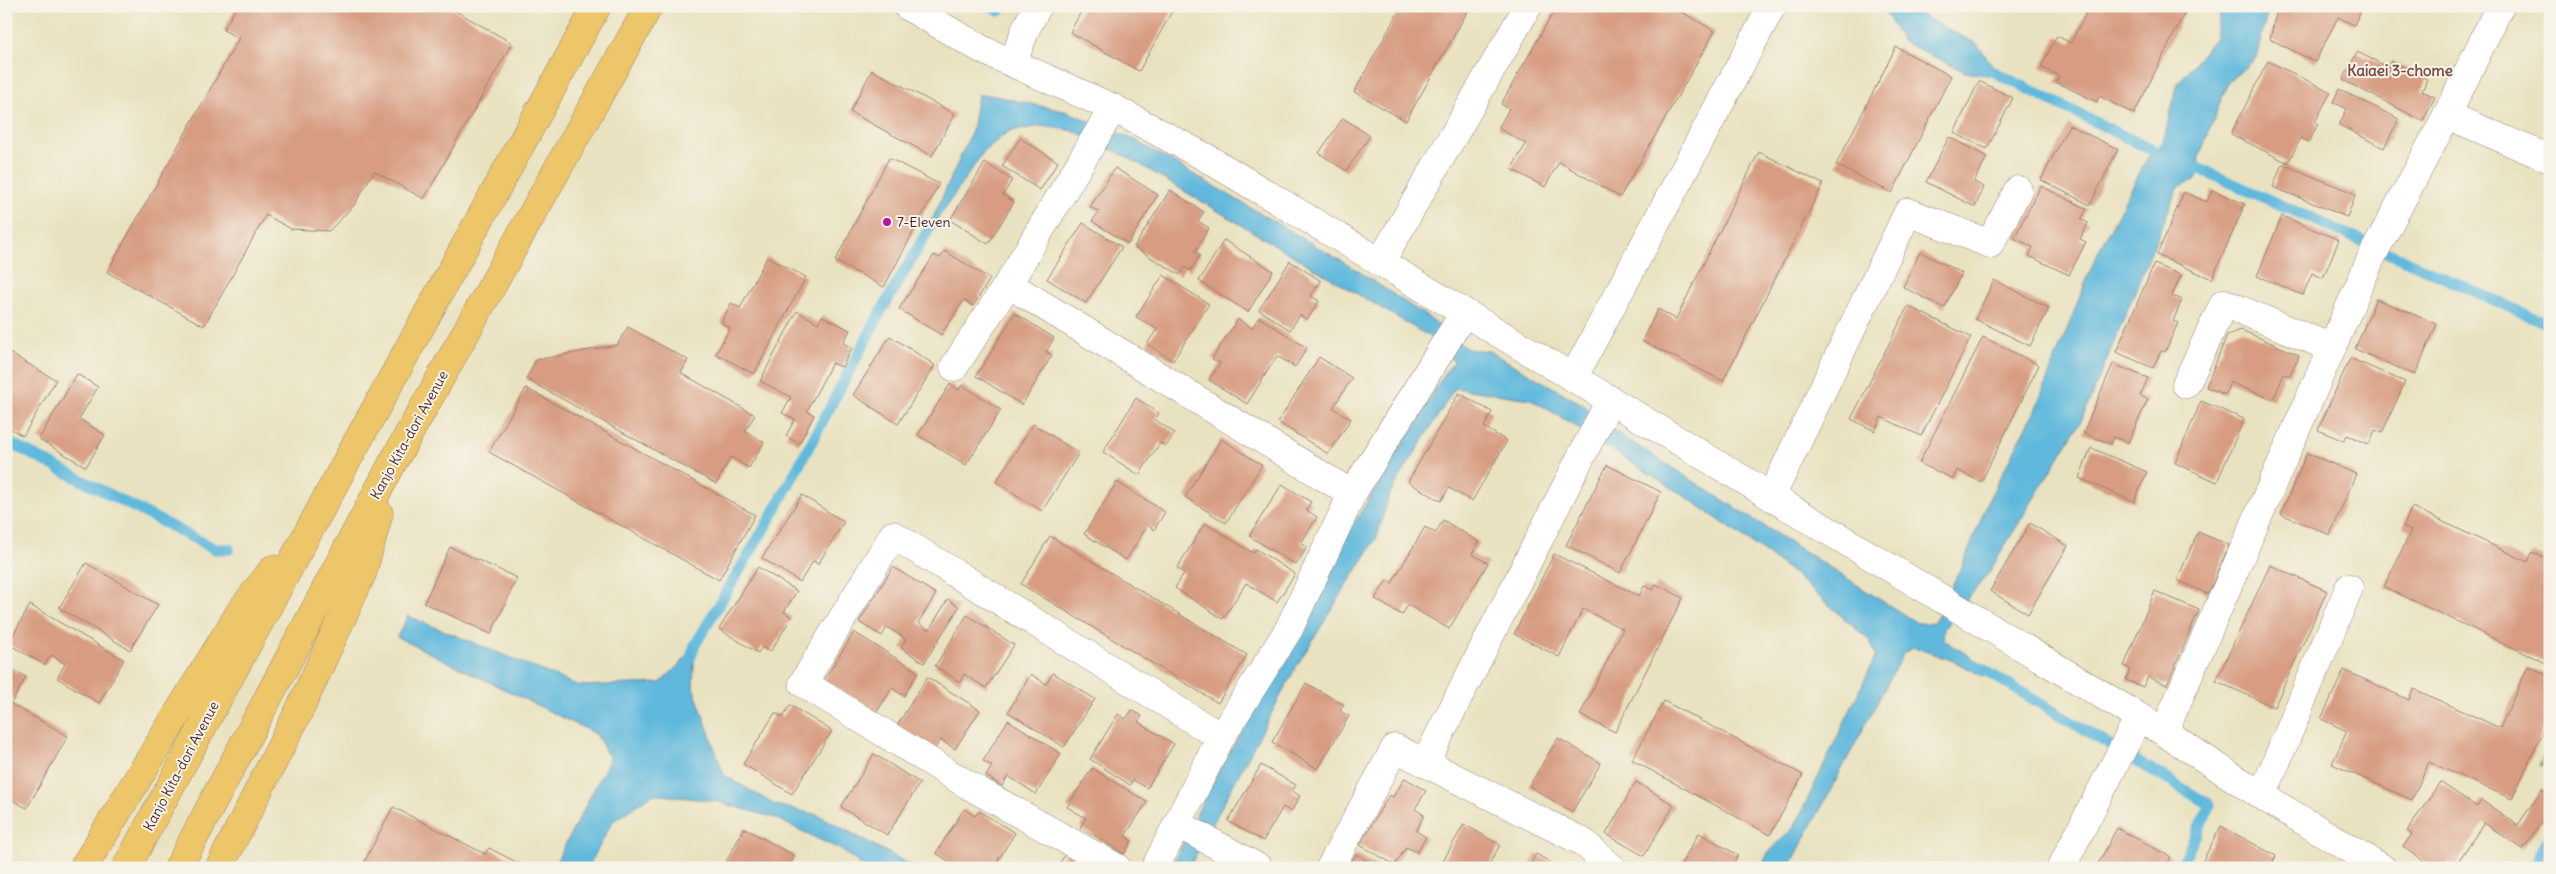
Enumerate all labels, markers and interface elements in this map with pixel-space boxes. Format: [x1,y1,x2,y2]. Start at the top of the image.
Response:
district label: Kaiaei 3-chome [2347,61,2453,80]
place label: 7-Eleven [897,213,951,231]
marker: 7-Eleven [881,216,893,228]
street label: Kanjo Kita-dori Avenue [366,367,452,503]
street label: Kanjo Kita-dori Avenue [139,698,223,834]

